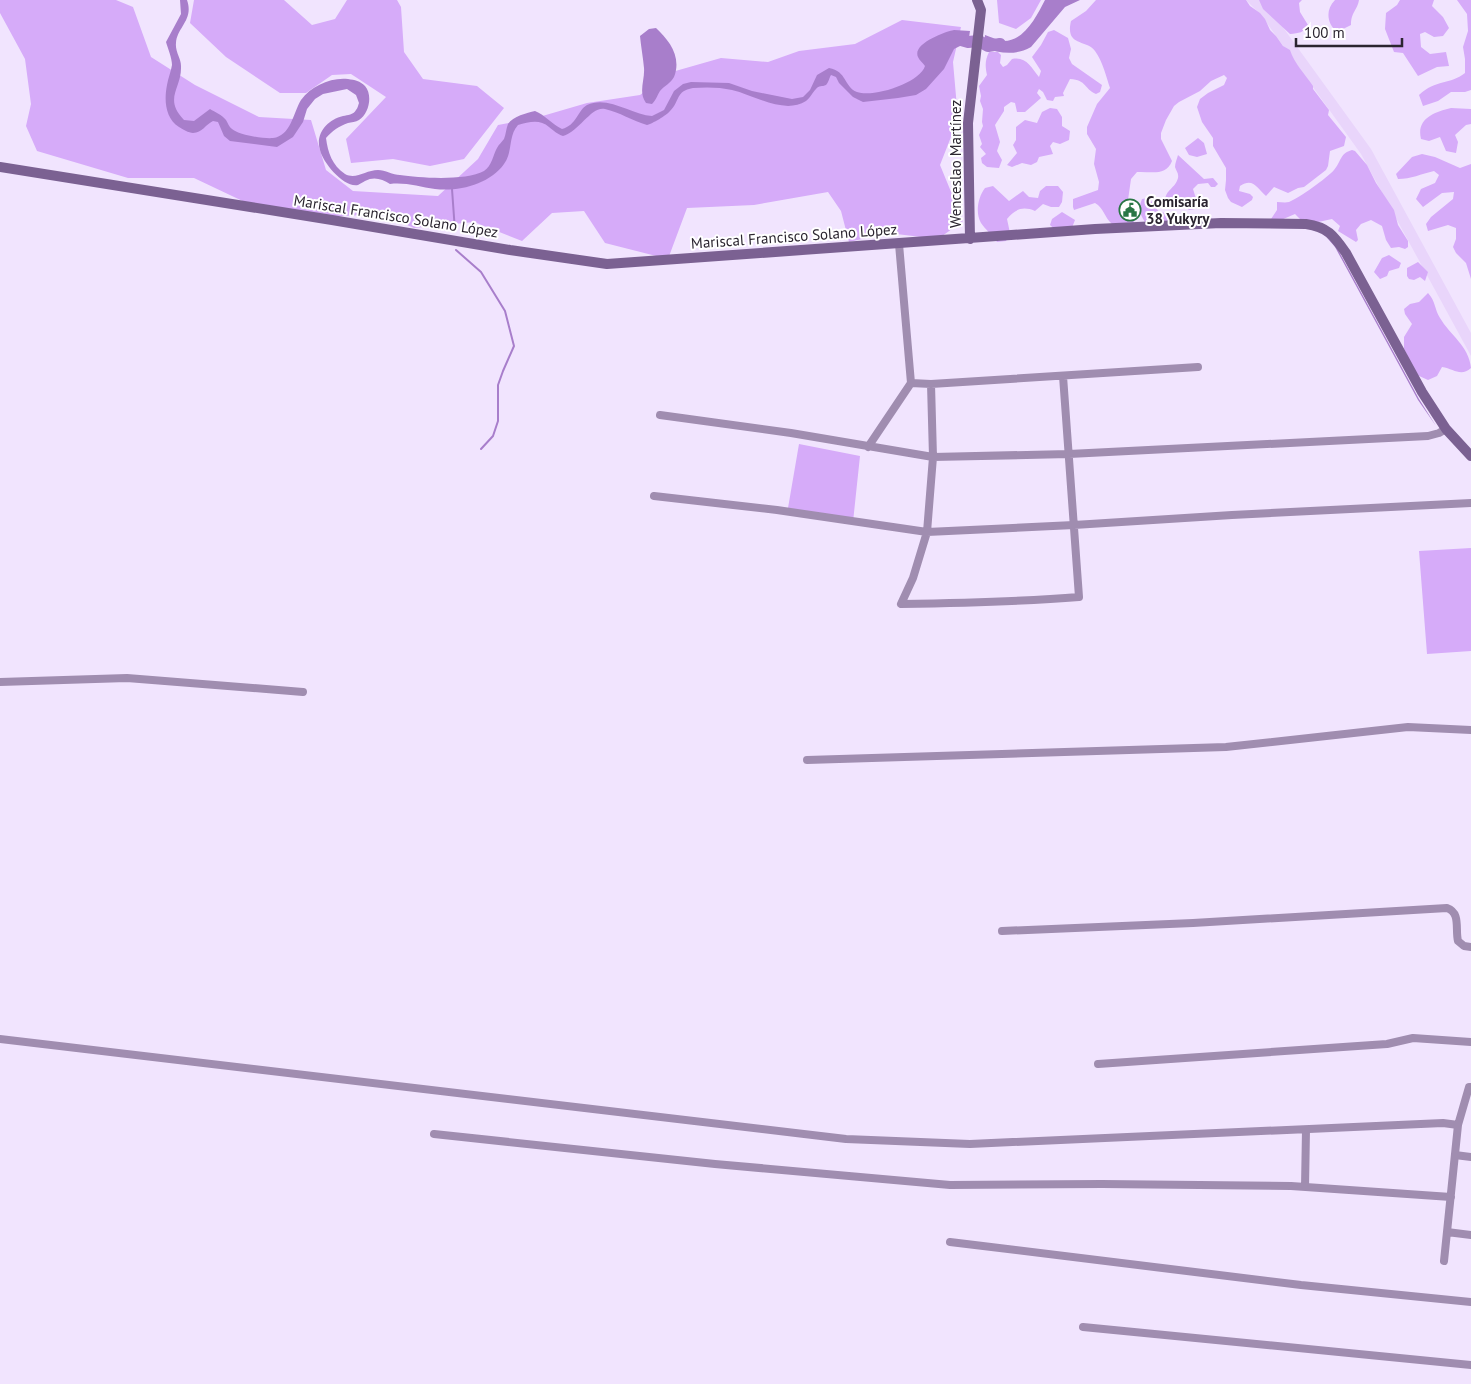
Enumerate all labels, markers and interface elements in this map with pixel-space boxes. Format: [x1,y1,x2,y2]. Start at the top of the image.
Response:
scale bar [1296,15,1402,47]
text: 100 m [1304,23,1345,42]
street label: Wenceslao Martínez [946,100,965,228]
street label: Mariscal Francisco Solano López [292,190,500,242]
place label: Comisaría 38 Yukyry [1146,192,1210,228]
public building icon: Comisaría 38 Yukyry [1118,198,1142,222]
street label: Mariscal Francisco Solano López [690,219,898,253]

